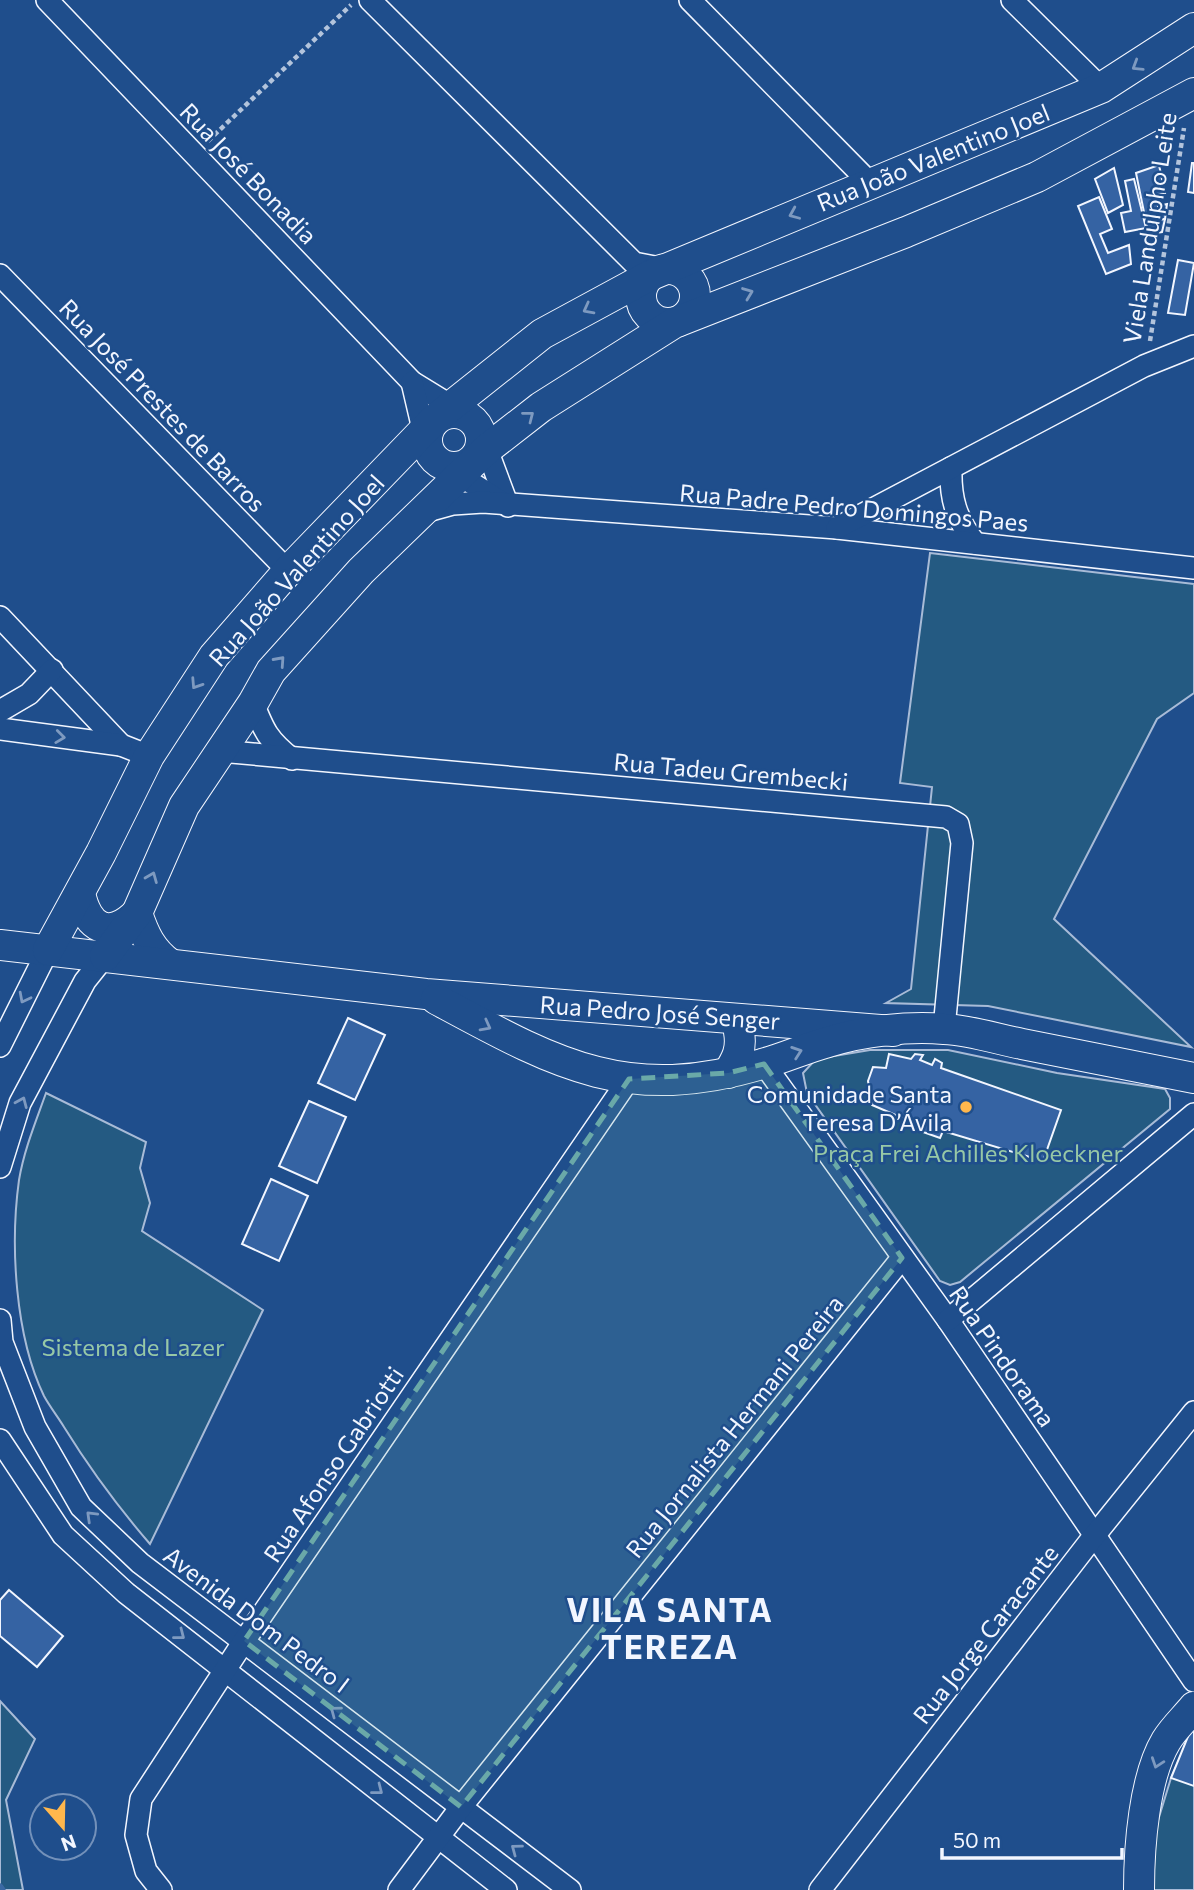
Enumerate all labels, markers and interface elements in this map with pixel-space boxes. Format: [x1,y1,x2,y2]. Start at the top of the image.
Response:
one-way arrow [1132,57,1145,70]
street label: Rua José Bonadia [174,97,324,249]
street label: Rua João Valentino Joel [812,97,1054,217]
street label: Viela Landulpho Leite [1116,110,1182,346]
one-way arrow [789,206,801,220]
one-way arrow [741,288,753,302]
street label: Rua José Prestes de Barros [54,293,272,517]
one-way arrow [582,301,595,315]
one-way arrow [521,412,534,424]
street label: Rua João Valentino Joel [202,468,390,672]
street label: Rua Padre Pedro Domingos Paes [678,477,1030,537]
one-way arrow [272,656,284,669]
one-way arrow [191,676,204,689]
one-way arrow [54,730,66,745]
street label: Rua Tadeu Grembecki [613,746,849,796]
one-way arrow [144,872,158,884]
street label: Rua Pedro José Senger [539,989,781,1035]
one-way arrow [18,991,32,1003]
one-way arrow [479,1018,491,1032]
one-way arrow [791,1046,803,1060]
place label: Comunidade Santa Teresa D’Ávila [747,1079,952,1136]
one-way arrow [13,1097,27,1109]
marker: Comunidade Santa Teresa D’Ávila [958,1099,974,1115]
park label: Praça Frei Achilles Kloeckner [813,1138,1124,1167]
street label: Rua Pindorama [944,1280,1062,1432]
street label: Rua Jornalista Hermani Pereira [619,1289,849,1563]
park label: Sistema de Lazer [41,1332,225,1361]
street label: Rua Afonso Gabriotti [257,1361,409,1567]
one-way arrow [86,1512,99,1525]
street label: Rua Jorge Caracante [906,1539,1064,1729]
street label: Avenida Dom Pedro I [159,1540,355,1698]
district label: VILA SANTA TEREZA [566,1589,774,1666]
one-way arrow [172,1626,185,1639]
one-way arrow [330,1706,343,1719]
one-way arrow [1151,1757,1165,1769]
one-way arrow [370,1782,383,1795]
north arrow [28,1792,98,1862]
scale bar [942,1816,1122,1860]
text: 50 m [953,1827,1001,1852]
text: N [58,1830,80,1857]
one-way arrow [511,1844,523,1857]

